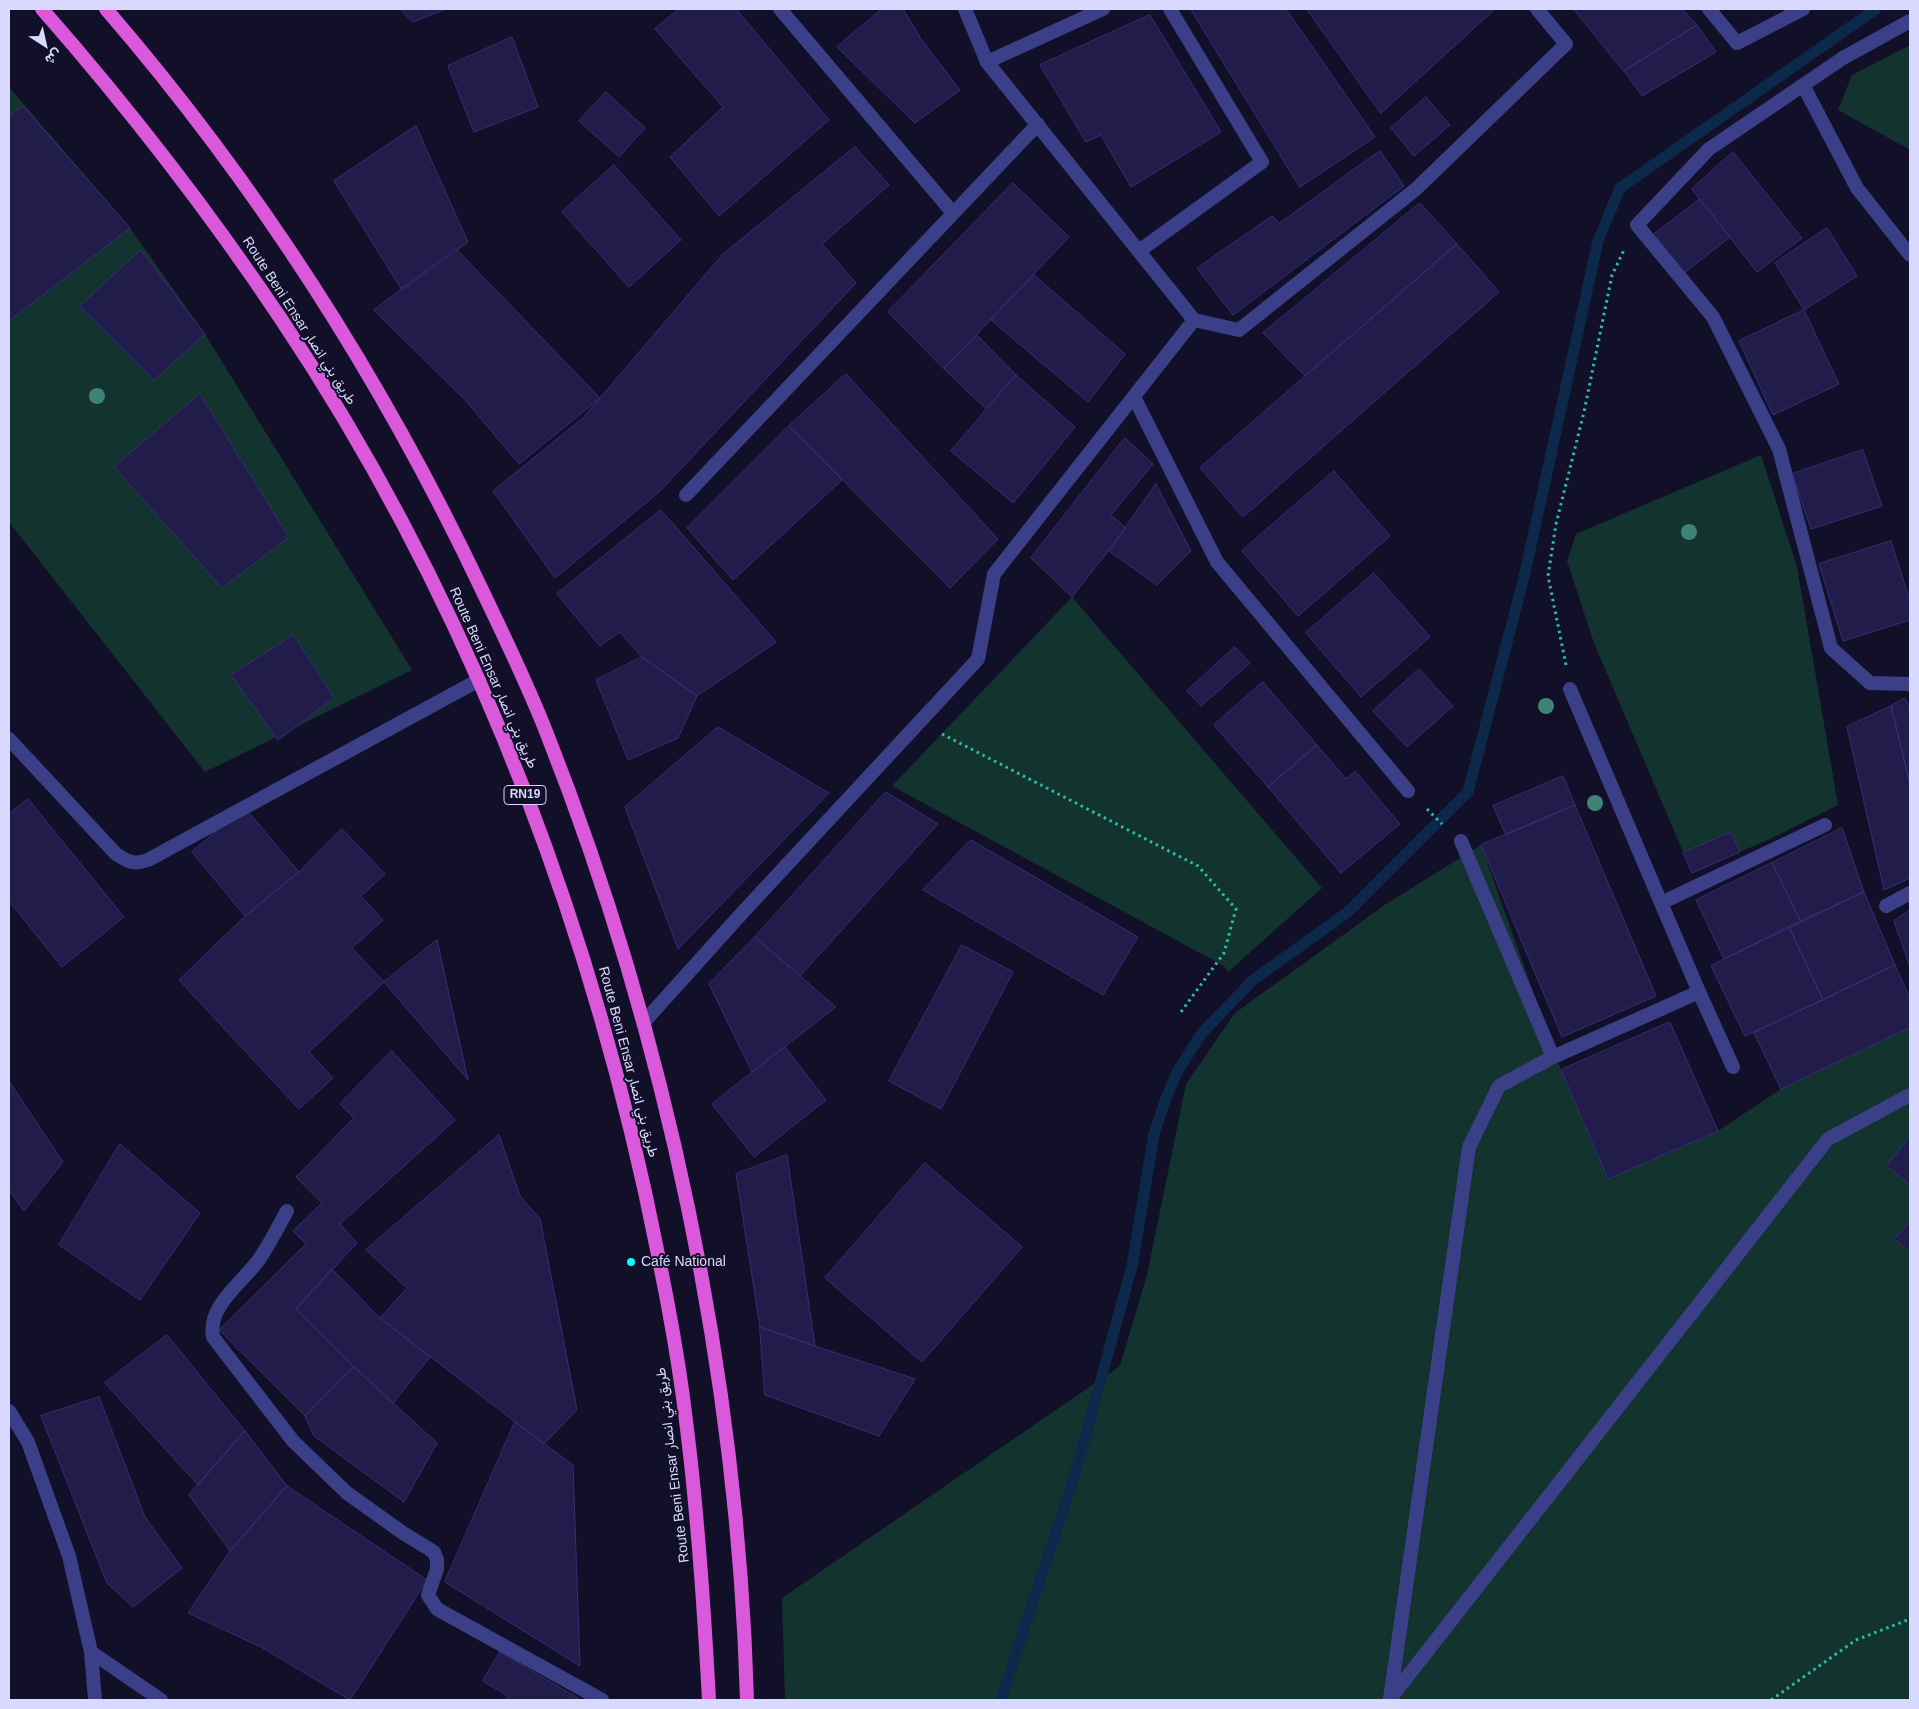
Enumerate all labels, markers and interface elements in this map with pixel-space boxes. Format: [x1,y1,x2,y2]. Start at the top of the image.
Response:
north arrow [20,20,70,70]
text: ش [42,46,65,69]
street label: Route Beni Ensar طريق بني انصار [238,234,360,408]
street label: Route Beni Ensar طريق بني انصار [445,585,541,771]
road number: RN19 [504,786,546,804]
street label: Route Beni Ensar طريق بني انصار [594,965,662,1159]
place label: Café National [641,1254,726,1270]
marker: Café National [625,1256,637,1268]
street label: Route Beni Ensar طريق بني انصار [653,1366,693,1564]

